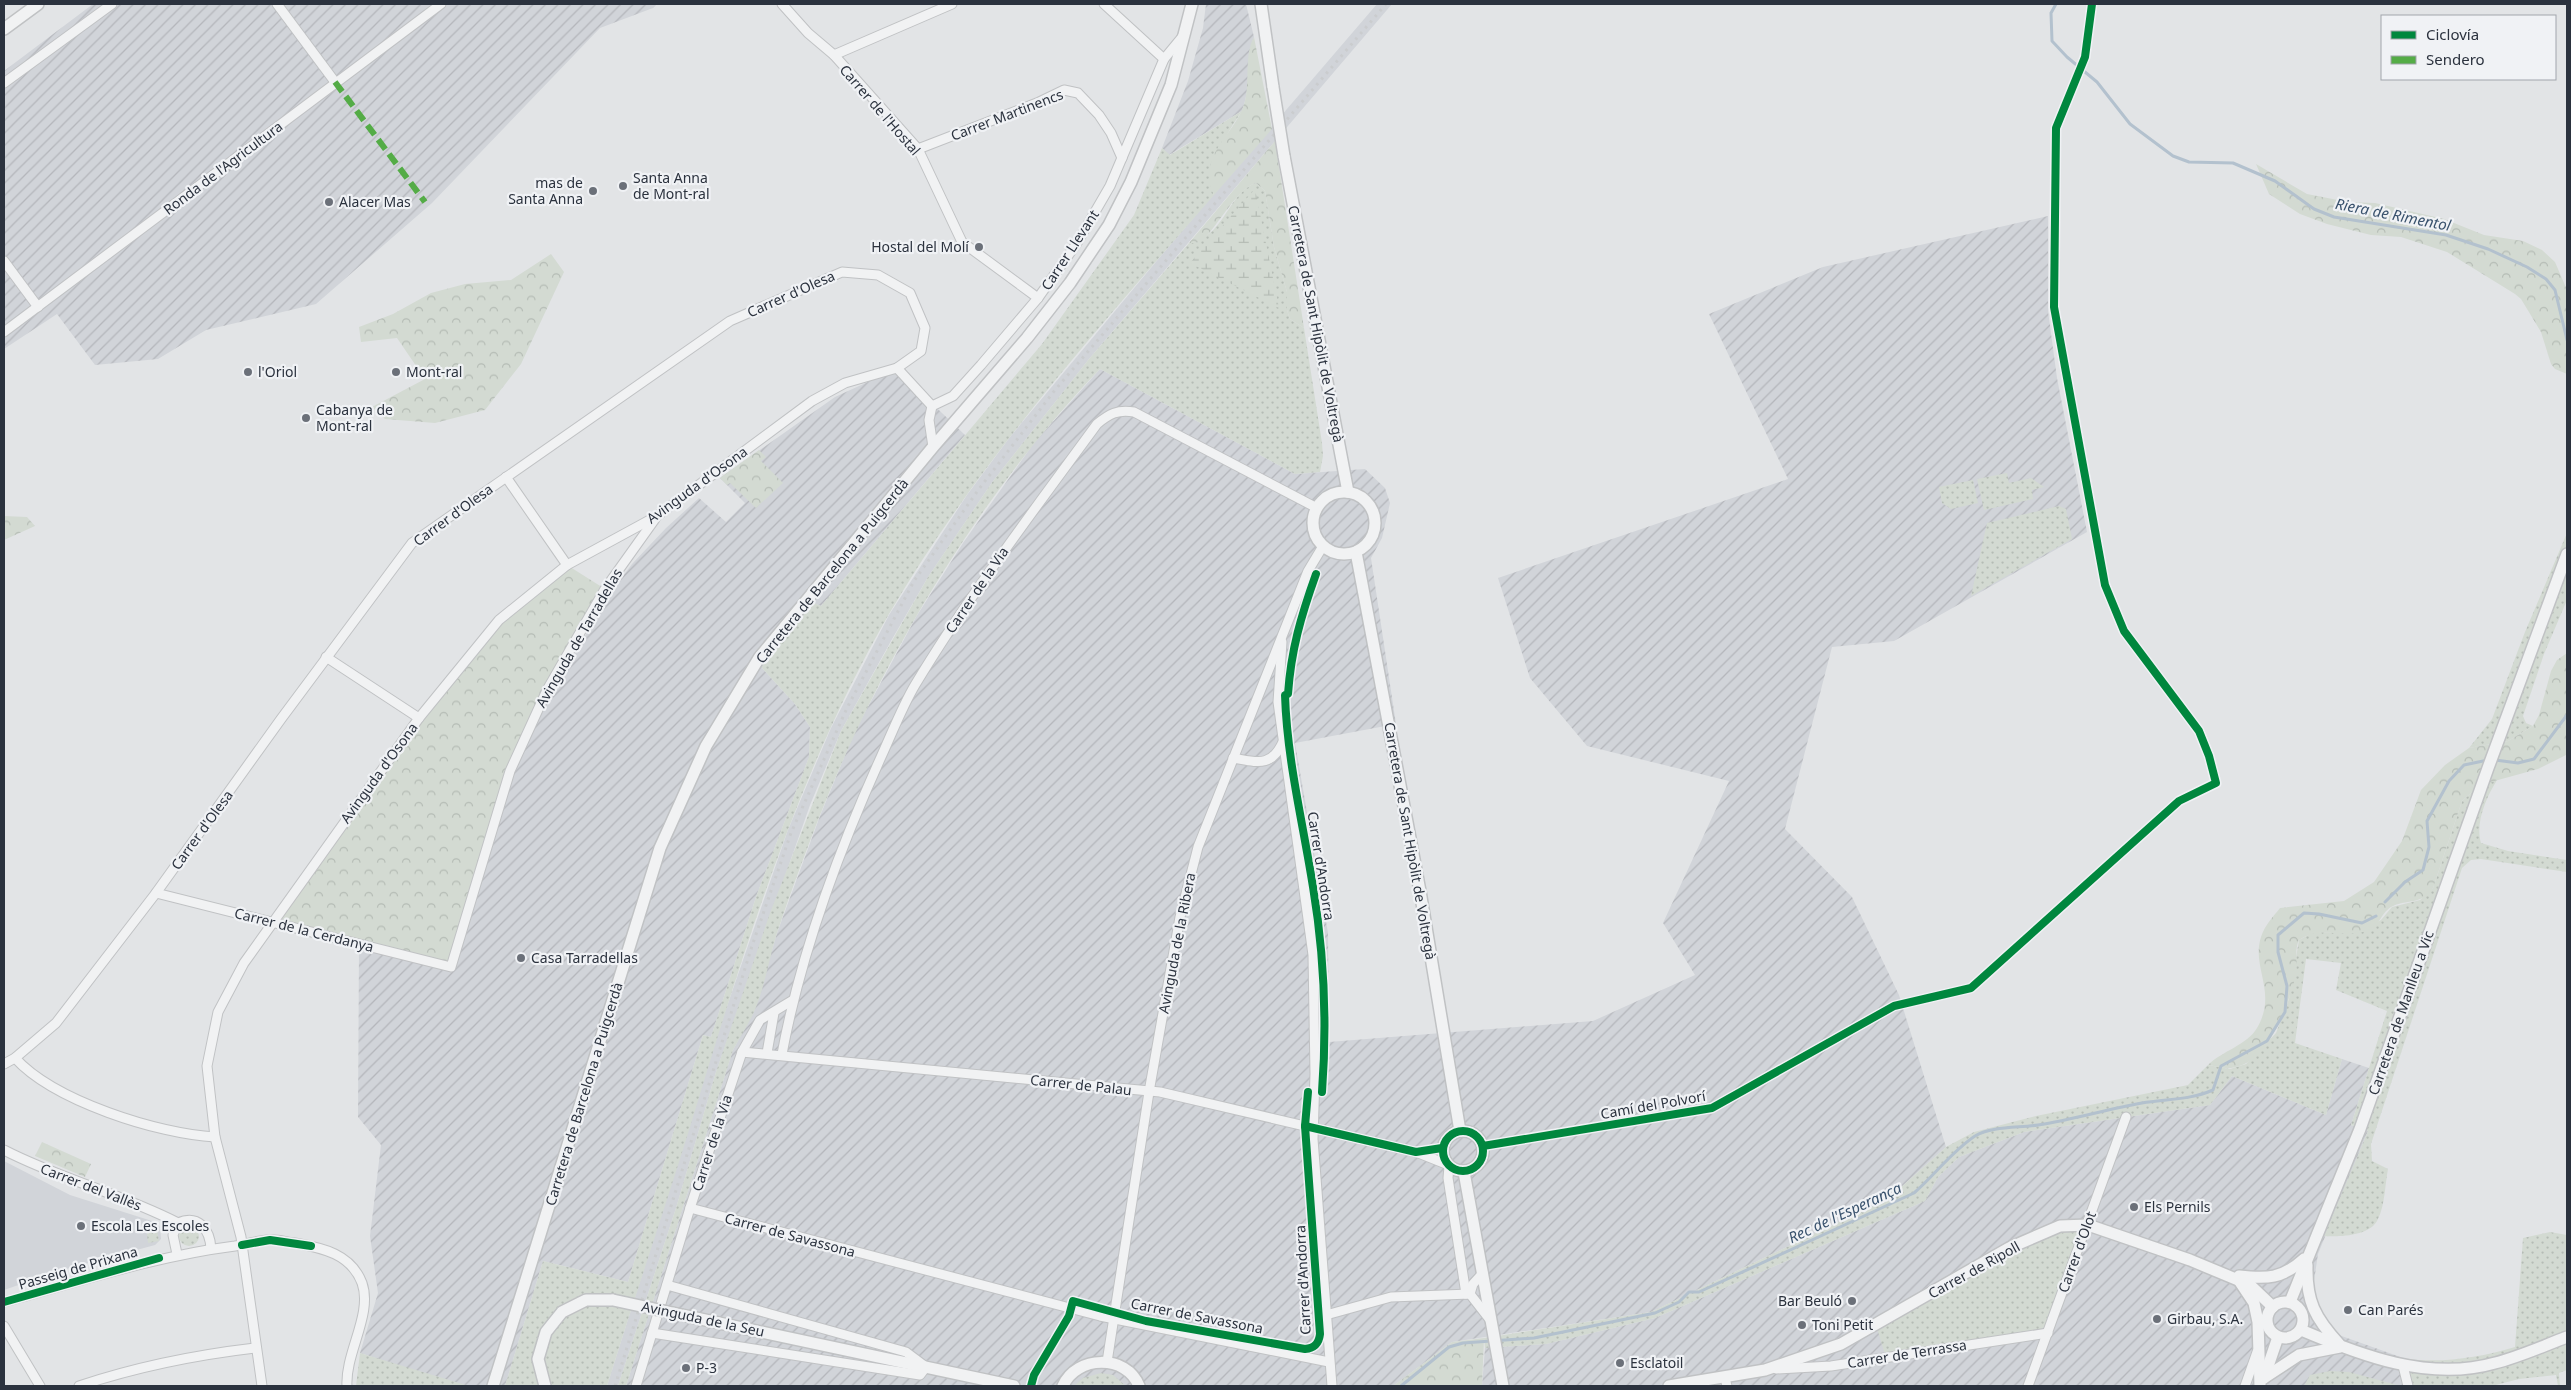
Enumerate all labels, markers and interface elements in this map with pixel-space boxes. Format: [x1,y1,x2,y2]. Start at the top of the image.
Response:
legend [2381,15,2556,80]
text: Ciclovía [2426,24,2479,44]
text: Sendero [2426,49,2485,69]
street label: Carrer de l'Hostal [836,60,925,159]
street label: Carrer Martinencs [948,84,1066,145]
street label: Ronda de l'Agricultura [159,116,286,219]
place label: Santa Anna de Mont-ral [633,168,710,203]
place label: mas de Santa Anna [508,173,583,208]
marker: Santa Anna de Mont-ral [617,180,629,192]
marker: mas de Santa Anna [587,185,599,197]
place label: Alacer Mas [339,192,411,211]
water label: Riera de Rimentol [2334,193,2454,235]
marker: Alacer Mas [323,196,335,208]
street label: Carretera de Sant Hipòlit de Voltregà [1284,204,1349,444]
street label: Carrer Llevant [1036,206,1103,294]
place label: Hostal del Molí [871,237,969,256]
marker: Hostal del Molí [973,241,985,253]
street label: Carrer d'Olesa [744,266,838,321]
place label: l'Oriol [258,362,297,381]
place label: Mont-ral [406,362,462,381]
marker: l'Oriol [242,366,254,378]
marker: Mont-ral [390,366,402,378]
place label: Cabanya de Mont-ral [316,400,393,435]
marker: Cabanya de Mont-ral [300,412,312,424]
street label: Avinguda d'Osona [643,442,751,528]
street label: Carretera de Barcelona a Puigcerdà [751,474,912,667]
street label: Carrer d'Olesa [409,479,496,550]
street label: Carrer de la Via [941,543,1013,637]
street label: Avinguda de Tarradellas [531,564,626,711]
street label: Avinguda d'Osona [336,719,422,827]
street label: Carretera de Sant Hipòlit de Voltregà [1380,721,1441,961]
street label: Carrer d'Olesa [166,786,237,873]
street label: Carrer d'Andorra [1304,810,1339,922]
street label: Avinguda de la Ribera [1154,871,1199,1015]
street label: Carrer de la Cerdanya [232,903,376,956]
street label: Carretera de Manlleu a Vic [2363,928,2438,1098]
place label: Casa Tarradellas [531,948,638,967]
marker: Casa Tarradellas [515,952,527,964]
street label: Carretera de Barcelona a Puigcerdà [540,980,627,1208]
street label: Carrer de Palau [1029,1070,1133,1099]
street label: Camí del Polvorí [1599,1086,1707,1123]
street label: Carrer de la Via [687,1092,736,1194]
street label: Carrer del Vallès [38,1159,145,1215]
water label: Rec de l'Esperança [1785,1177,1905,1247]
place label: Els Pernils [2144,1197,2211,1216]
marker: Els Pernils [2128,1201,2140,1213]
street label: Carrer de Savassona [723,1208,857,1261]
street label: Carrer d'Olot [2053,1209,2100,1295]
place label: Escola Les Escoles [91,1216,210,1235]
marker: Escola Les Escoles [75,1220,87,1232]
street label: Carrer d'Andorra [1290,1225,1315,1335]
street label: Carrer de Ripoll [1925,1237,2023,1303]
street label: Passeig de Prixana [16,1241,140,1294]
place label: Bar Beuló [1778,1291,1842,1310]
street label: Carrer de Savassona [1129,1293,1265,1338]
marker: Bar Beuló [1846,1295,1858,1307]
street label: Avinguda de la Seu [640,1296,766,1341]
place label: Can Parés [2358,1300,2424,1319]
marker: Can Parés [2342,1304,2354,1316]
place label: Girbau, S.A. [2167,1309,2243,1328]
marker: Girbau, S.A. [2151,1313,2163,1325]
place label: Toni Petit [1812,1315,1873,1334]
marker: Toni Petit [1796,1319,1808,1331]
street label: Carrer de Terrassa [1846,1335,1968,1372]
place label: Esclatoil [1630,1353,1683,1372]
marker: Esclatoil [1614,1357,1626,1369]
place label: P-3 [696,1358,717,1377]
marker: P-3 [680,1362,692,1374]

